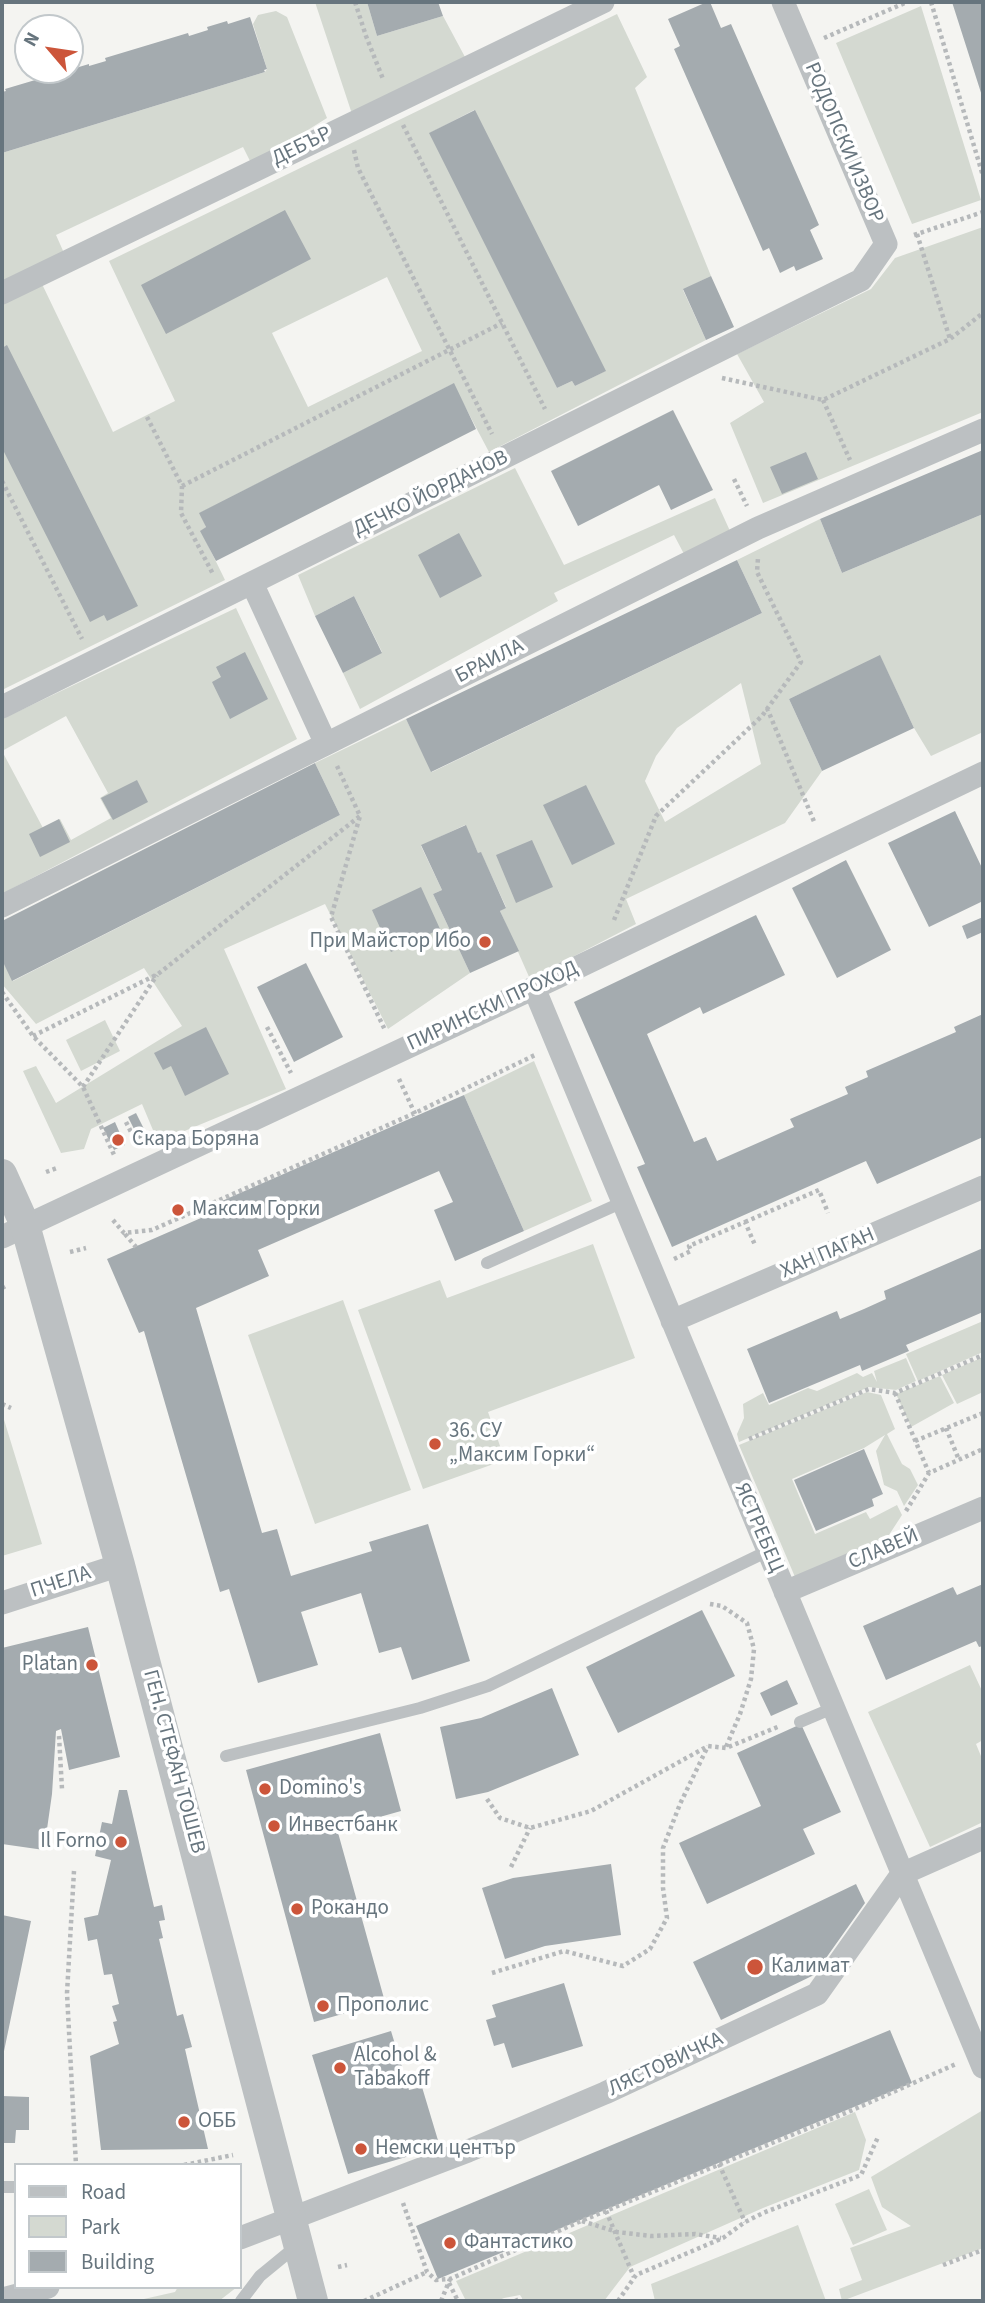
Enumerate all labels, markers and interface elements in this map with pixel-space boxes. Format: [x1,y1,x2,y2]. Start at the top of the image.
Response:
north arrow [14,14,84,84]
text: N [17,27,47,52]
street label: РОДОПСКИ ИЗВОР [798,59,888,227]
street label: ДЕБЪР [268,122,336,172]
street label: ДЕЧКО ЙОРДАНОВ [349,446,513,542]
street label: БРАИЛА [452,634,528,690]
place label: При Майстор Ибо [309,929,471,955]
marker: При Майстор Ибо [477,934,493,950]
street label: ПИРИНСКИ ПРОХОД [404,956,582,1058]
place label: Скара Боряна [132,1127,259,1153]
marker: Скара Боряна [110,1132,126,1148]
place label: Максим Горки [192,1197,320,1223]
marker: Максим Горки [170,1202,186,1218]
street label: ХАН ПАГАН [777,1223,879,1285]
place label: 36. СУ „Максим Горки“ [449,1419,595,1469]
marker: 36. СУ „Максим Горки“ [427,1436,443,1452]
street label: ЯСТРЕБЕЦ [728,1479,788,1577]
street label: СЛАВЕЙ [845,1524,923,1576]
street label: ПЧЕЛА [28,1561,94,1605]
place label: Platan [22,1652,78,1678]
marker: Platan [84,1657,100,1673]
street label: ГЕН. СТЕФАН ТОШЕВ [136,1667,210,1857]
place label: Domino's [279,1776,362,1802]
marker: Domino's [257,1781,273,1797]
place label: Инвестбанк [288,1813,398,1839]
marker: Инвестбанк [266,1818,282,1834]
place label: Il Forno [40,1829,107,1855]
marker: Il Forno [113,1834,129,1850]
place label: Рокандо [311,1896,389,1922]
marker: Рокандо [289,1901,305,1917]
place label: Калимат [771,1954,850,1980]
marker: Калимат [745,1957,765,1977]
place label: Прополис [337,1993,429,2019]
marker: Прополис [315,1998,331,2014]
street label: ЛЯСТОВИЧКА [604,2027,728,2103]
place label: Alcohol & Tabakoff [354,2043,436,2093]
marker: Alcohol & Tabakoff [332,2060,348,2076]
place label: ОББ [198,2109,236,2135]
marker: ОББ [176,2114,192,2130]
place label: Немски център [375,2136,516,2162]
marker: Немски център [353,2141,369,2157]
legend [14,2163,242,2289]
text: Road [81,2177,126,2207]
text: Park [81,2212,120,2242]
place label: Фантастико [464,2230,573,2256]
marker: Фантастико [442,2235,458,2251]
text: Building [81,2247,154,2277]

